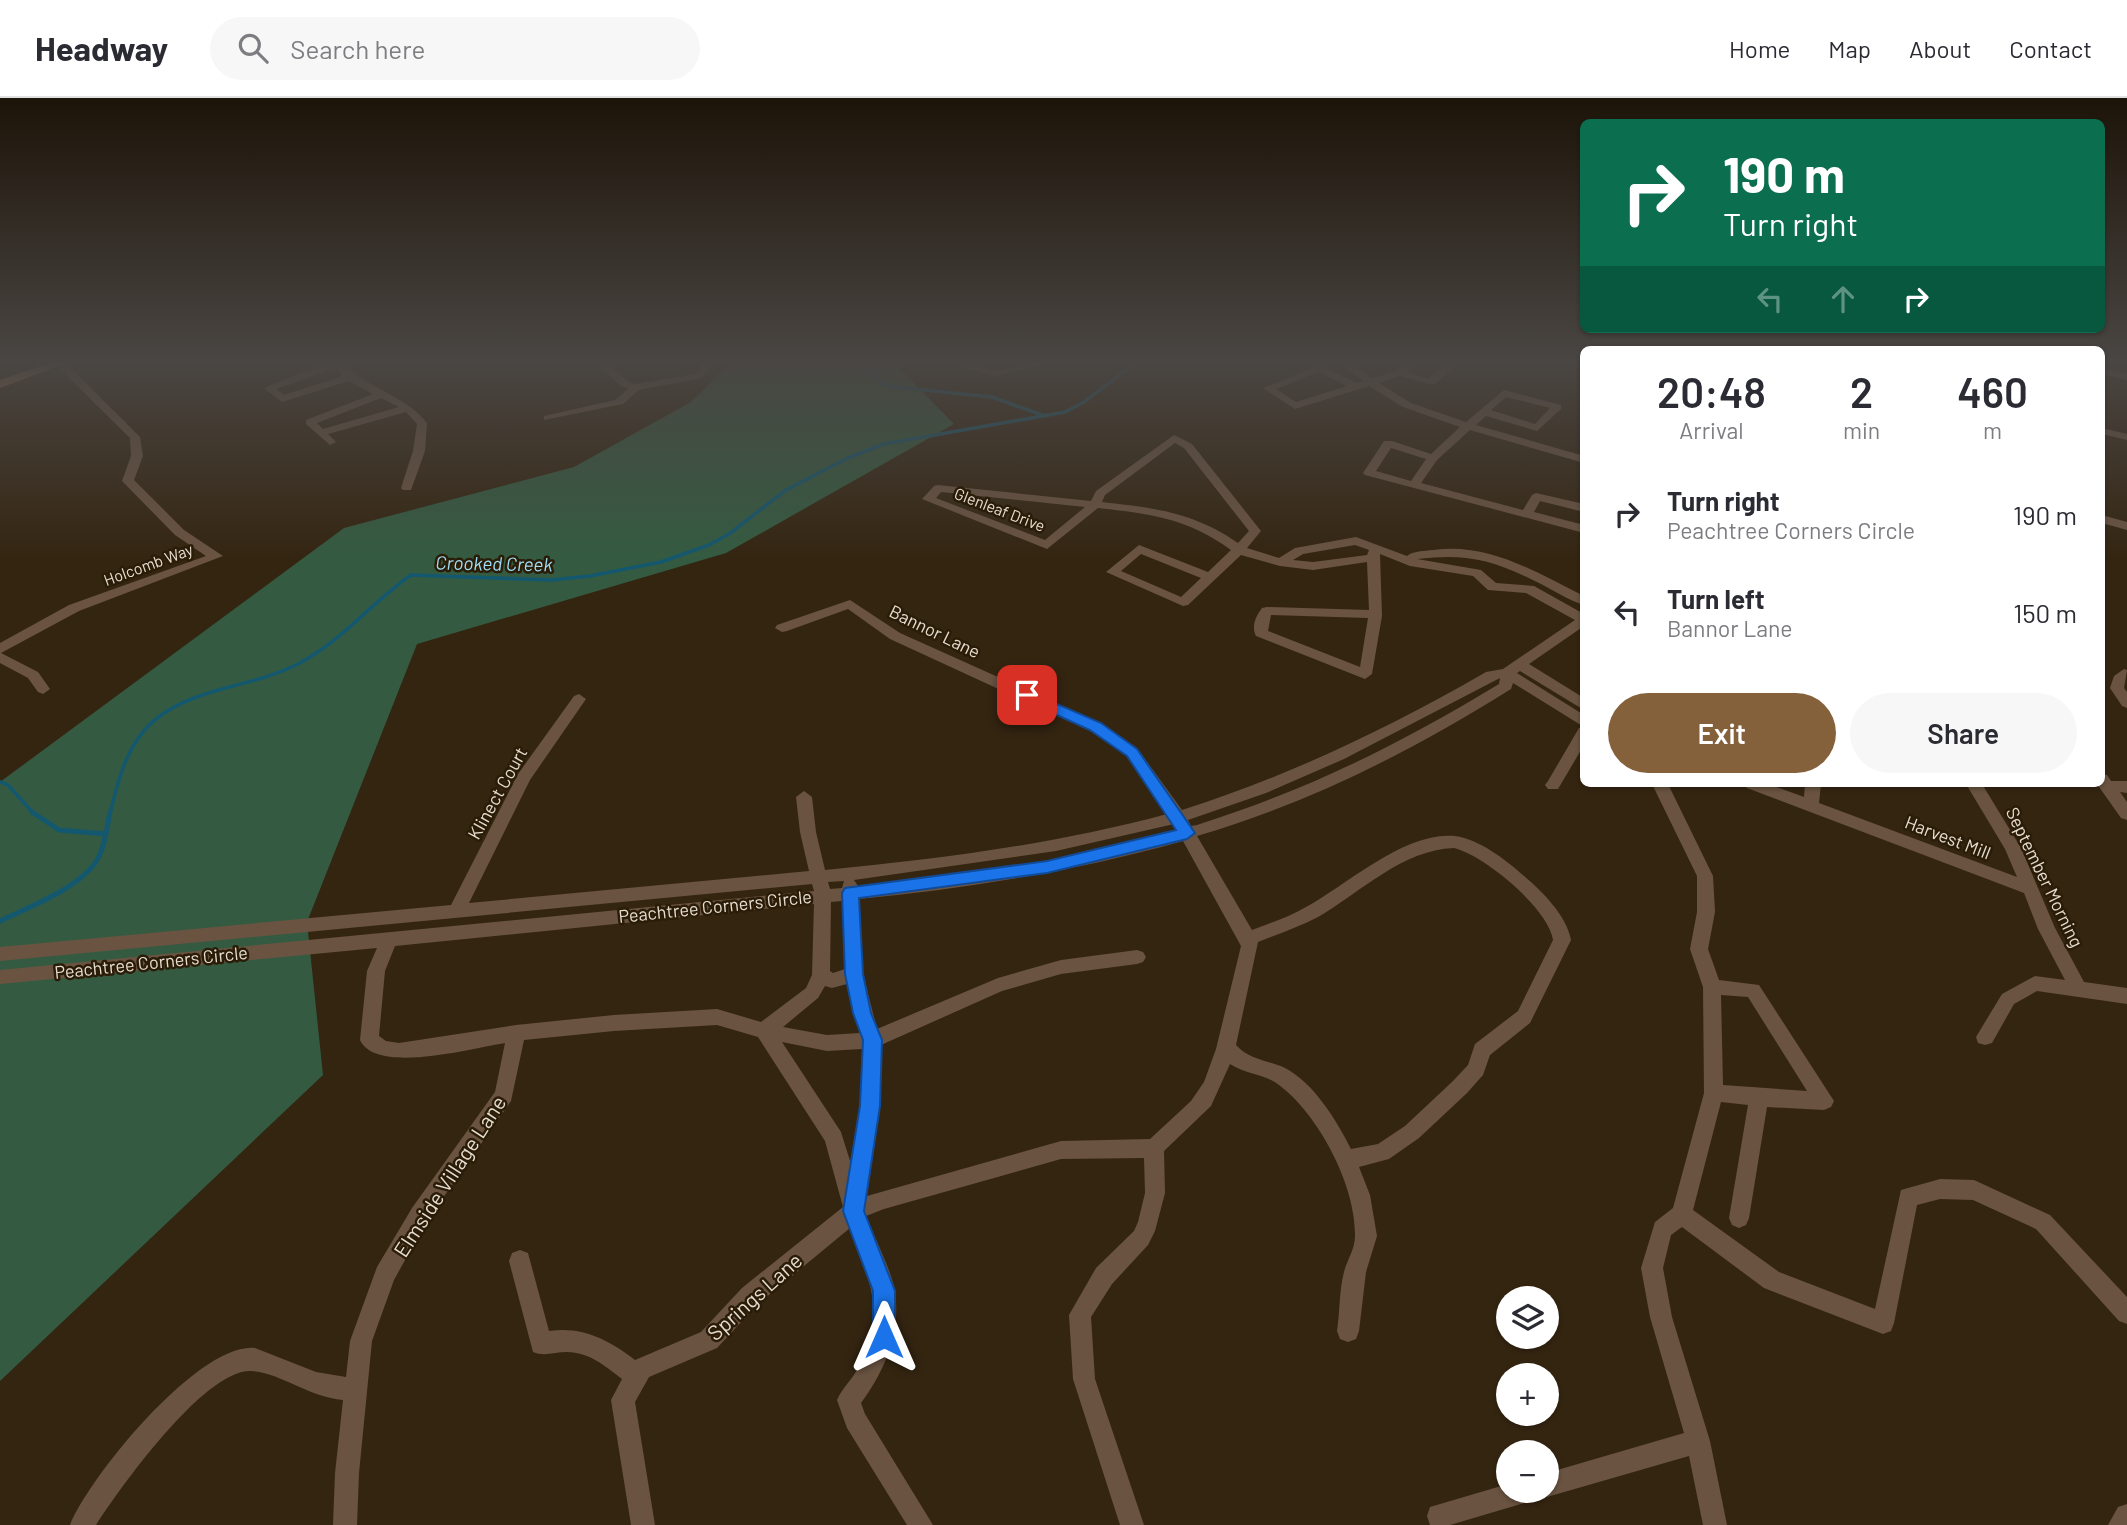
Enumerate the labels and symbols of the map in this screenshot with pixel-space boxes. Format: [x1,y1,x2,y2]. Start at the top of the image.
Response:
street label: Glenleaf Drive [952,483,1048,535]
street label: Holcomb Way [101,539,196,589]
water label: Crooked Creek [435,550,553,576]
street label: Bannor Lane [886,600,984,662]
pin [997,665,1057,725]
street label: Klinect Court [463,743,531,843]
street label: September Morning [2002,803,2088,951]
street label: Harvest Mill [1902,811,1994,863]
street label: Peachtree Corners Circle [617,885,813,927]
street label: Peachtree Corners Circle [53,941,249,983]
street label: Elmside Village Lane [388,1091,510,1261]
street label: Springs Lane [702,1247,806,1345]
position arrow [847,1300,921,1374]

